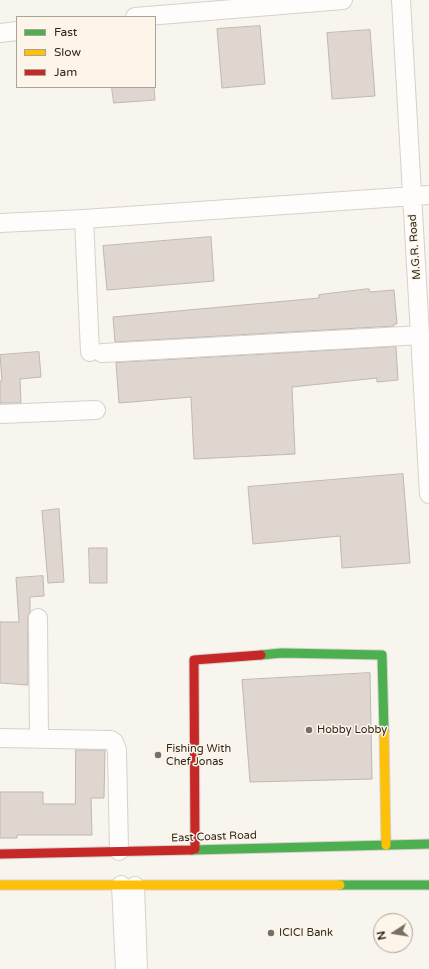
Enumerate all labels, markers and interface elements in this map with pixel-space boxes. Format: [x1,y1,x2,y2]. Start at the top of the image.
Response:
legend [16,16,156,88]
text: Fast [54,25,77,39]
text: Slow [54,45,81,59]
text: Jam [54,65,77,79]
street label: M.G.R. Road [406,214,424,280]
place label: Hobby Lobby [317,723,387,737]
marker: Hobby Lobby [304,725,314,735]
place label: Fishing With Chef Jonas [166,742,231,768]
marker: Fishing With Chef Jonas [153,750,163,760]
street label: East Coast Road [171,829,257,845]
north arrow [373,913,413,953]
place label: ICICI Bank [279,926,333,940]
marker: ICICI Bank [266,928,276,938]
text: N [374,930,389,941]

